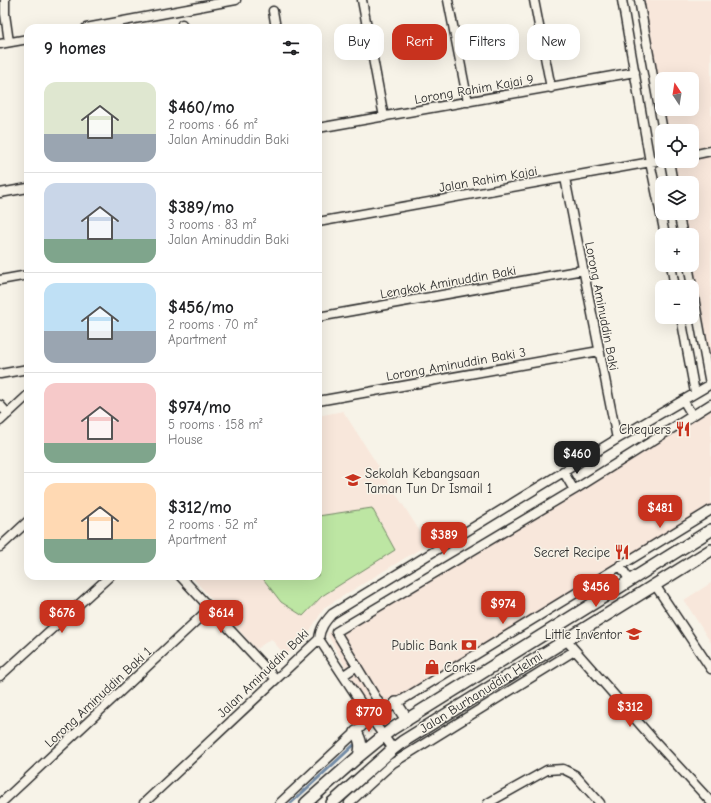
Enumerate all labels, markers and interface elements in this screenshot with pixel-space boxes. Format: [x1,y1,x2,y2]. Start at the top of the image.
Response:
chip: Buy [334,24,384,60]
chip: Rent [392,24,447,60]
chip: Filters [455,24,519,60]
chip: New [527,24,580,60]
icon: filters [280,37,302,59]
text: 9 homes [44,39,106,58]
street label: Lorong Rahim Kajai 9 [413,71,535,107]
north arrow [655,72,699,116]
map controls [655,72,699,324]
icon: home [76,98,124,146]
text: $460/mo [168,98,235,117]
text: 2 rooms · 66 m² [168,117,257,132]
button: locate [655,124,699,168]
text: Jalan Aminuddin Baki [168,132,289,147]
street label: Jalan Rahim Kajai [438,163,538,195]
button: layers [655,176,699,220]
text: $389/mo [168,198,234,217]
icon: home [76,199,124,247]
text: 3 rooms · 83 m² [168,217,256,232]
button: + [655,228,699,272]
text: Jalan Aminuddin Baki [168,232,289,247]
street label: Lorong Aminuddin Baki [582,240,622,372]
street label: Lengkok Aminuddin Baki [379,263,517,301]
button: − [655,280,699,324]
text: $456/mo [168,298,234,317]
icon: home [76,299,124,347]
text: 2 rooms · 70 m² [168,317,257,332]
text: Apartment [168,332,226,347]
street label: Lorong Aminuddin Baki 3 [385,344,527,384]
text: $974/mo [168,398,231,417]
icon: home [76,399,124,447]
text: 5 rooms · 158 m² [168,417,262,432]
restaurant icon: Chequers [674,420,692,438]
place label: Chequers [619,422,671,437]
text: House [168,432,203,447]
pin: $460 [553,441,601,475]
text: $460 [563,446,591,461]
place label: Sekolah Kebangsaan Taman Tun Dr Ismail 1 [365,466,492,496]
school or university icon: Sekolah Kebangsaan Taman Tun Dr Ismail 1 [344,471,362,489]
pin: $481 [636,495,684,529]
text: $312/mo [168,498,232,517]
icon: home [76,499,124,547]
text: $481 [647,500,673,515]
text: 2 rooms · 52 m² [168,517,257,532]
pin: $389 [420,522,468,556]
text: $389 [430,527,458,542]
text: Apartment [168,532,226,547]
restaurant icon: Secret Recipe [613,543,631,561]
place label: Secret Recipe [534,545,610,560]
pin: $456 [572,574,620,608]
text: $456 [582,579,610,594]
pin: $974 [479,591,527,625]
text: $974 [490,596,516,611]
pin: $676 [38,600,86,634]
pin: $614 [197,600,245,634]
text: $676 [49,605,75,620]
text: $614 [208,605,234,620]
school or university icon: Little Inventor [625,625,643,643]
street label: Jalan Aminuddin Baki [214,626,312,720]
place label: Little Inventor [545,627,623,642]
bank icon: Public Bank [460,636,478,654]
place label: Public Bank [391,638,458,653]
street label: Lorong Aminuddin Baki 1 [42,644,154,750]
street label: Jalan Burhanuddin Helmi [417,648,545,736]
shop icon: Corks [423,658,441,676]
place label: Corks [444,660,476,675]
pin: $312 [606,694,654,728]
pin: $770 [345,699,393,733]
text: $312 [617,699,643,714]
text: $770 [356,704,382,719]

